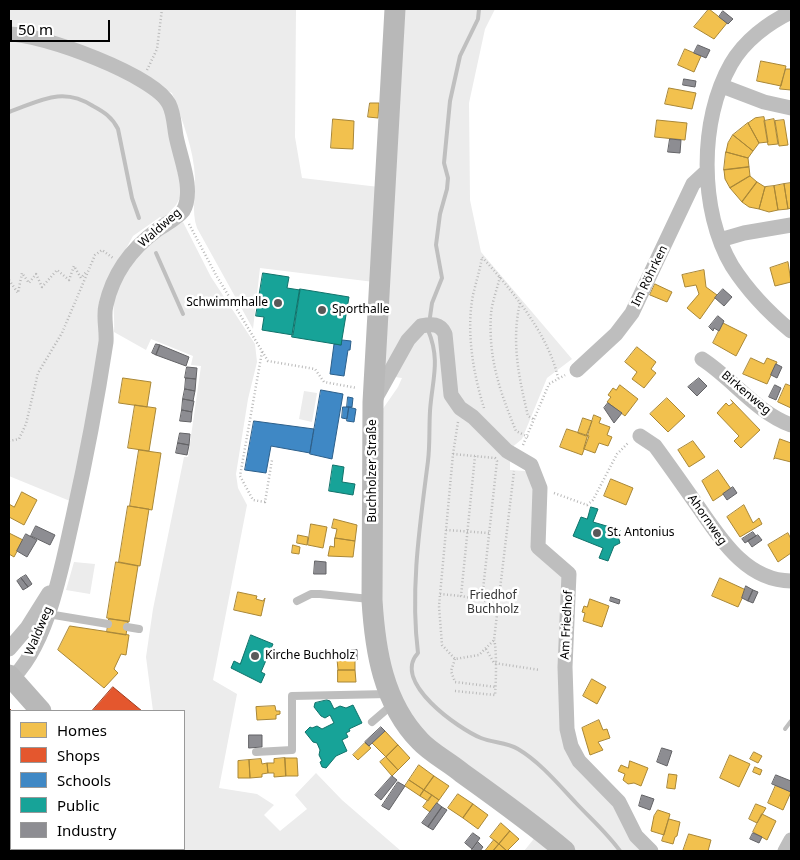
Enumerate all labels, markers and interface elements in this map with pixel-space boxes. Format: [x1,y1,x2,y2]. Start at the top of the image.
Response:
scale bar [12,10,112,42]
text: 50 m [18,19,53,39]
street label: Waldweg [136,206,184,250]
street label: Im Röhrken [629,243,671,309]
place label: Schwimmhalle [186,296,268,310]
marker: Schwimmhalle [272,297,284,309]
place label: Sporthalle [332,303,390,317]
marker: Sporthalle [316,304,328,316]
street label: Birkenweg [718,368,774,418]
street label: Buchholzer Straße [366,419,380,523]
street label: Ahornweg [684,492,730,548]
place label: St. Antonius [607,526,675,540]
marker: St. Antonius [591,527,603,539]
park label: Friedhof Buchholz [467,589,519,617]
street label: Am Friedhof [558,590,576,660]
street label: Waldweg [22,604,56,658]
place label: Kirche Buchholz [265,649,355,663]
marker: Kirche Buchholz [249,650,261,662]
legend [10,710,185,850]
text: Homes [57,720,107,740]
text: Shops [57,745,100,765]
text: Schools [57,770,111,790]
text: Public [57,795,100,815]
text: Industry [57,820,116,840]

